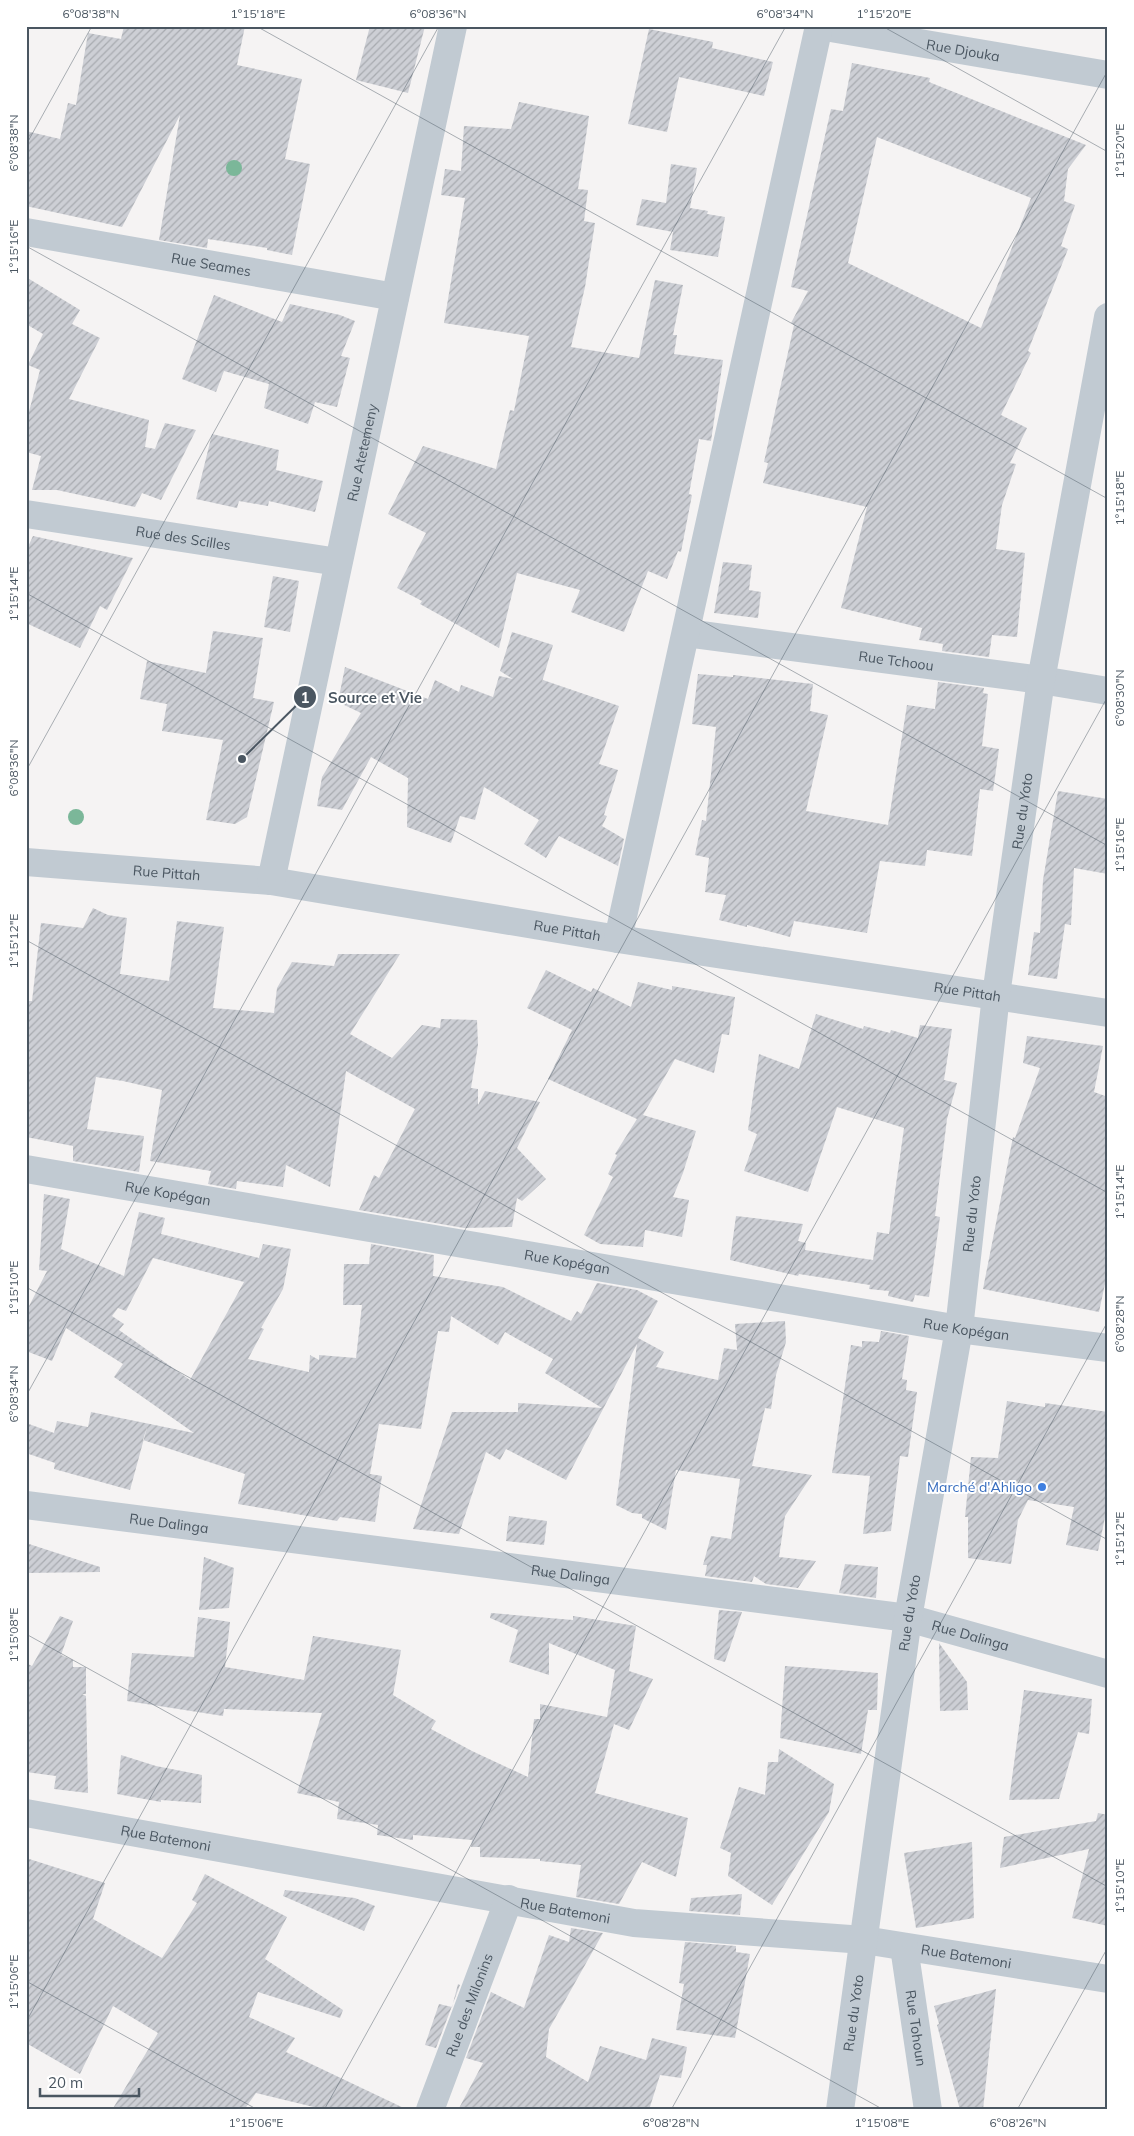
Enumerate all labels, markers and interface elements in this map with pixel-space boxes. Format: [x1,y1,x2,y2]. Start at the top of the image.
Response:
text: 6°08'38"N [63,6,119,21]
text: 1°15'18"E [231,6,285,21]
text: 6°08'36"N [410,6,466,21]
text: 6°08'34"N [757,6,813,21]
text: 1°15'20"E [857,6,911,21]
street label: Rue Djouka [925,35,1001,66]
text: 6°08'38"N [6,115,21,171]
text: 1°15'20"E [1112,124,1127,178]
text: 1°15'16"E [6,220,21,274]
street label: Rue Seames [170,249,252,280]
street label: Rue Atetemeny [343,401,381,503]
text: 1°15'18"E [1112,471,1127,525]
street label: Rue des Scilles [134,522,232,554]
text: 1°15'14"E [6,567,21,621]
street label: Rue Tchoou [857,647,935,675]
text: 6°08'30"N [1112,670,1127,726]
callout: Source et Vie [293,682,432,712]
text: 1 [300,688,310,707]
text: Source et Vie [328,688,422,707]
text: 6°08'36"N [6,740,21,796]
street label: Rue du Yoto [1008,771,1037,851]
text: 1°15'16"E [1112,818,1127,872]
street label: Rue Pittah [132,861,201,884]
text: 1°15'12"E [6,914,21,968]
street label: Rue Pittah [532,916,602,945]
street label: Rue Pittah [933,978,1002,1006]
text: 1°15'14"E [1112,1165,1127,1219]
street label: Rue du Yoto [959,1174,985,1253]
street label: Rue Kopégan [124,1177,212,1210]
street label: Rue Kopégan [523,1246,611,1278]
text: 1°15'10"E [6,1261,21,1315]
text: 6°08'28"N [1112,1296,1127,1352]
street label: Rue Kopégan [922,1314,1011,1344]
text: 6°08'34"N [6,1366,21,1422]
place label: Marché d'Ahligo [927,1478,1032,1496]
marker: Marché d'Ahligo [1036,1481,1048,1493]
street label: Rue Dalinga [128,1509,210,1537]
text: 1°15'12"E [1112,1512,1127,1566]
street label: Rue Dalinga [530,1561,611,1589]
street label: Rue du Yoto [895,1573,925,1652]
text: 1°15'08"E [6,1608,21,1662]
street label: Rue Dalinga [930,1616,1011,1655]
street label: Rue Batemoni [119,1821,212,1855]
text: 1°15'10"E [1112,1859,1127,1913]
street label: Rue Batemoni [519,1894,612,1928]
street label: Rue Batemoni [920,1940,1013,1972]
street label: Rue des Milonins [442,1951,497,2059]
text: 1°15'06"E [6,1955,21,2009]
street label: Rue du Yoto [839,1973,868,2052]
street label: Rue Tohoun [901,1989,930,2068]
scale bar [40,2066,139,2098]
text: 20 m [48,2073,83,2092]
text: 1°15'06"E [229,2115,283,2130]
text: 6°08'28"N [643,2115,699,2130]
text: 1°15'08"E [855,2115,909,2130]
text: 6°08'26"N [990,2115,1046,2130]

